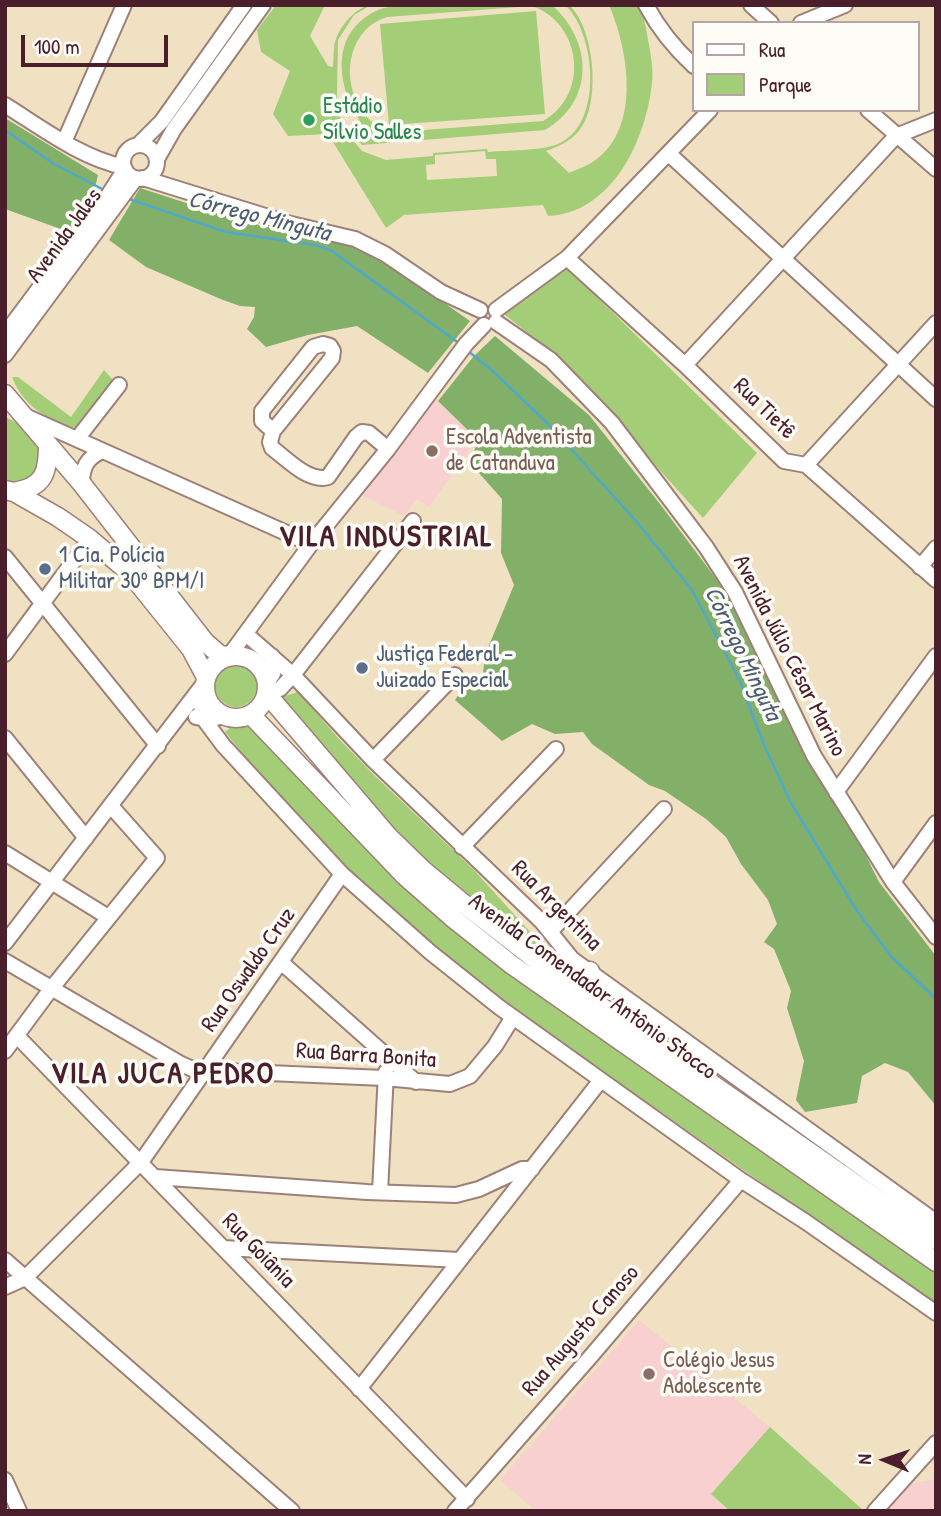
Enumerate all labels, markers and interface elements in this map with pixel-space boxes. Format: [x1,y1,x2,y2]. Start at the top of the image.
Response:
scale bar [24,21,172,65]
legend [692,21,920,112]
text: 100 m [34,32,80,61]
text: Rua [759,35,785,64]
text: Parque [759,70,812,99]
place label: Estádio Sílvio Salles [323,93,421,147]
marker: Estádio Sílvio Salles [301,112,317,128]
street label: Avenida Jales [21,183,109,289]
water label: Córrego Minguta [185,185,333,249]
street label: Rua Tietê [727,373,801,445]
place label: Escola Adventista de Catanduva [446,424,591,478]
marker: Escola Adventista de Catanduva [424,443,440,459]
district label: VILA INDUSTRIAL [281,520,491,556]
place label: 1 Cia. Polícia Militar 30º BPM/I [59,542,204,596]
street label: Avenida Júlio César Marino [726,551,852,761]
marker: 1 Cia. Polícia Militar 30º BPM/I [37,561,53,577]
water label: Córrego Minguta [697,582,787,726]
place label: Justiça Federal - Juizado Especial [376,641,513,695]
marker: Justiça Federal - Juizado Especial [354,660,370,676]
street label: Rua Argentina [505,855,607,957]
street label: Avenida Comendador Antônio Stocco [463,888,721,1086]
street label: Rua Oswaldo Cruz [196,903,302,1037]
street label: Rua Barra Bonita [295,1037,437,1075]
district label: VILA JUCA PEDRO [53,1057,273,1093]
street label: Rua Goiânia [216,1208,300,1294]
street label: Rua Augusto Canoso [517,1260,645,1402]
place label: Colégio Jesus Adolescente [663,1347,775,1401]
marker: Colégio Jesus Adolescente [641,1366,657,1382]
north arrow [850,1425,920,1495]
text: N [851,1454,877,1465]

